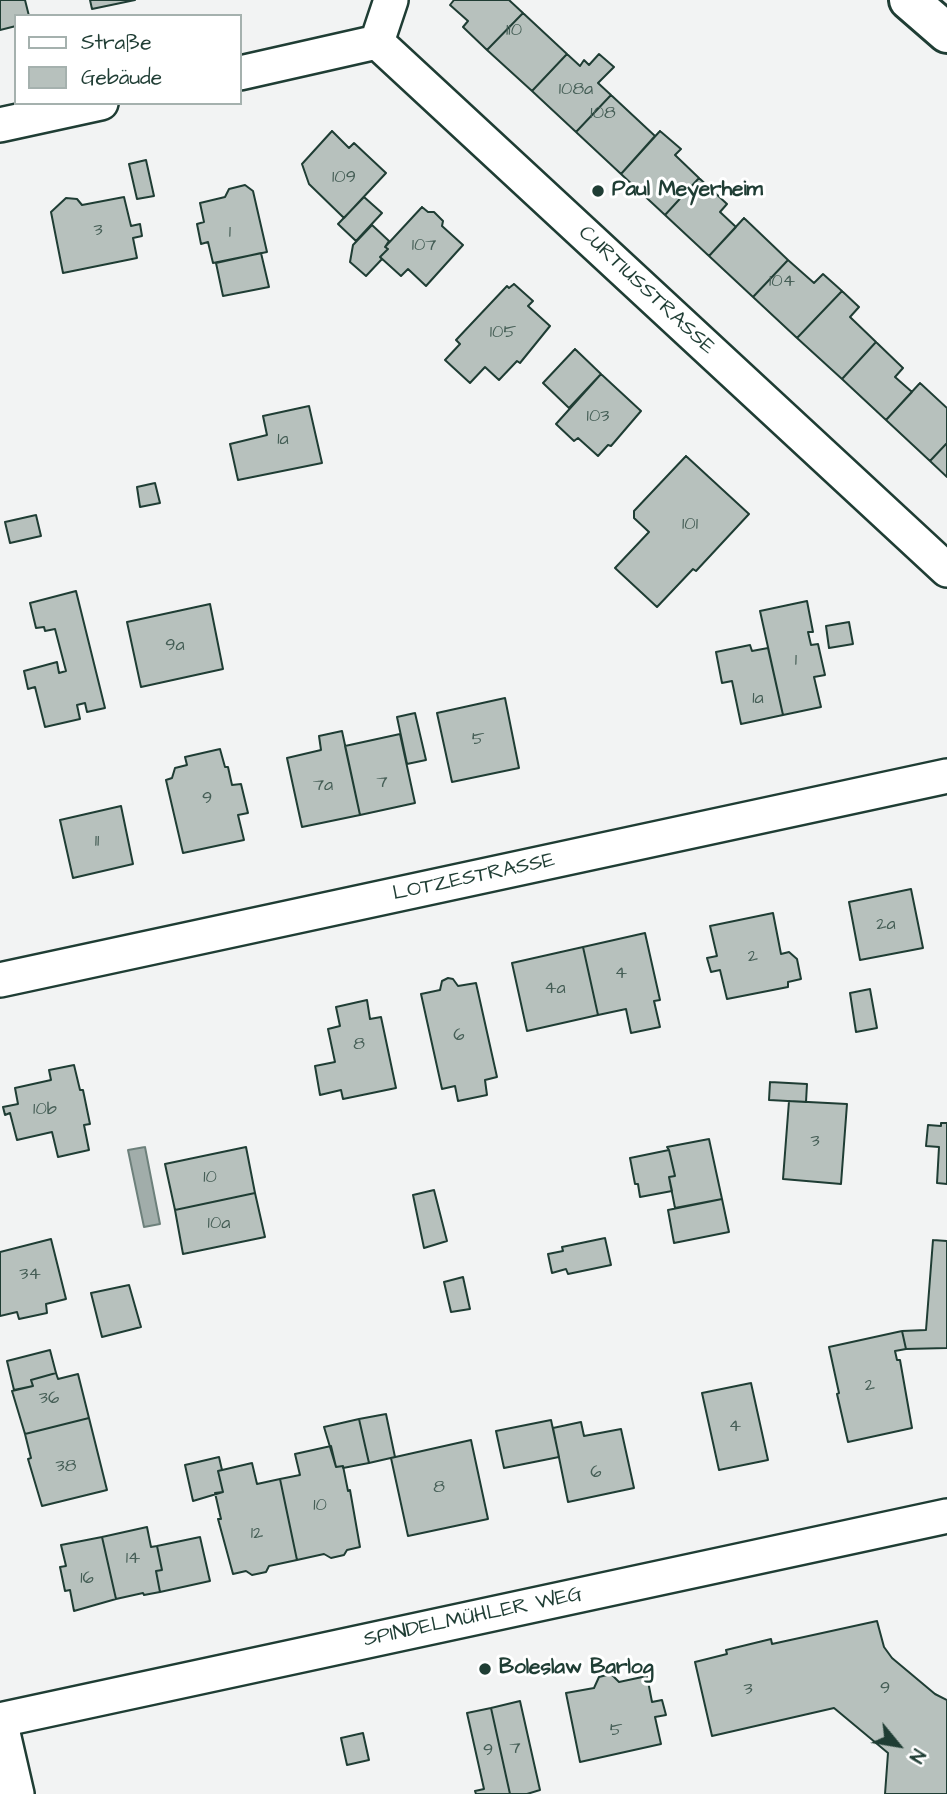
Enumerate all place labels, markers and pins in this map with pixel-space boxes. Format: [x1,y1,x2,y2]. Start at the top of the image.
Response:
place label: Paul Meyerheim [612,178,763,204]
marker: Paul Meyerheim [590,183,606,199]
place label: Boleslaw Barlog [499,1656,653,1682]
marker: Boleslaw Barlog [477,1661,493,1677]

